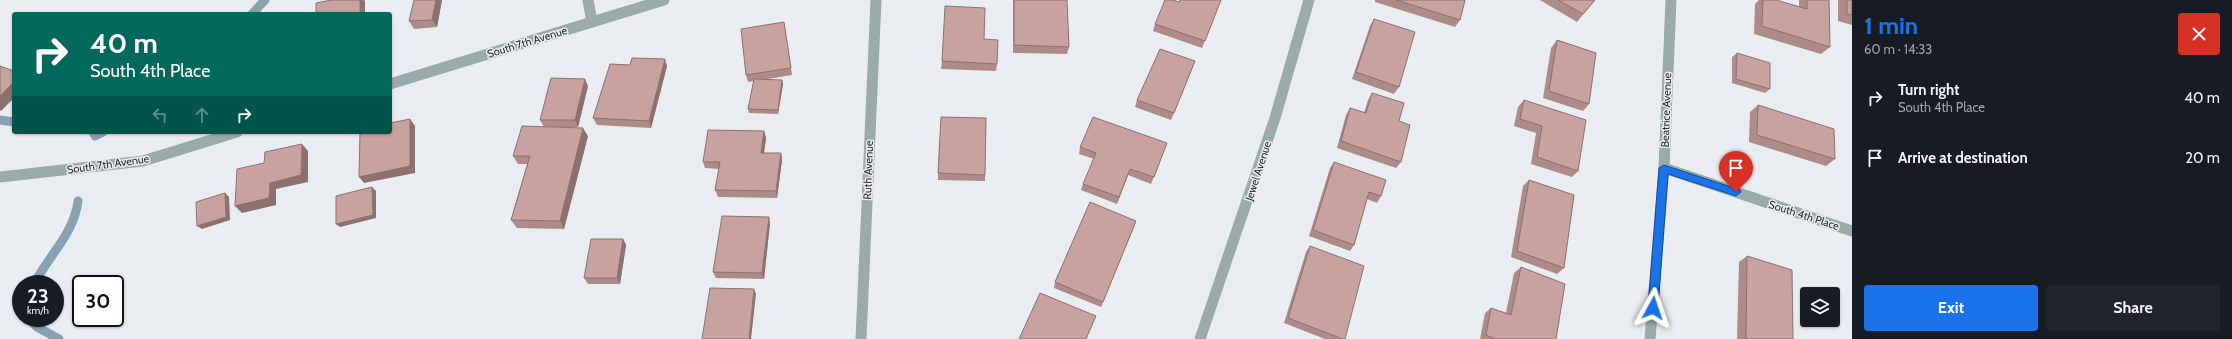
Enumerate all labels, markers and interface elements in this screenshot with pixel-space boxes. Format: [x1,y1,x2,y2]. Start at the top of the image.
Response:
text: 1 min [1864,11,1918,40]
button: close [2178,13,2220,55]
street label: South 7th Avenue [485,23,569,61]
text: 40 m [90,26,158,60]
icon: right [24,28,76,80]
text: 60 m · 14:33 [1864,41,1932,57]
text: South 4th Place [90,60,210,82]
street label: Beatrice Avenue [1658,72,1674,148]
text: Turn right [1898,81,1959,99]
icon: right [1864,87,1886,109]
text: 40 m [2184,89,2220,107]
text: South 4th Place [1898,99,1985,115]
icon: left [149,104,171,126]
icon: ahead [191,104,213,126]
icon: right [233,104,255,126]
street label: Jewel Avenue [1241,139,1274,204]
street label: Ruth Avenue [860,140,876,200]
icon: arrive [1864,147,1886,169]
text: Arrive at destination [1898,149,2028,167]
text: 20 m [2185,149,2220,167]
street label: South 7th Avenue [66,151,150,177]
pin [1719,151,1753,192]
icon: arrive [1725,157,1747,179]
street label: South 4th Place [1767,197,1841,233]
speed limit sign: 30 [72,275,124,327]
text: 23 [27,284,49,308]
button: Exit [1864,285,2038,331]
button: Share [2046,285,2220,331]
position arrow [1632,287,1674,329]
map controls [1800,287,1840,327]
button: layers [1800,287,1840,327]
text: km/h [27,304,49,317]

